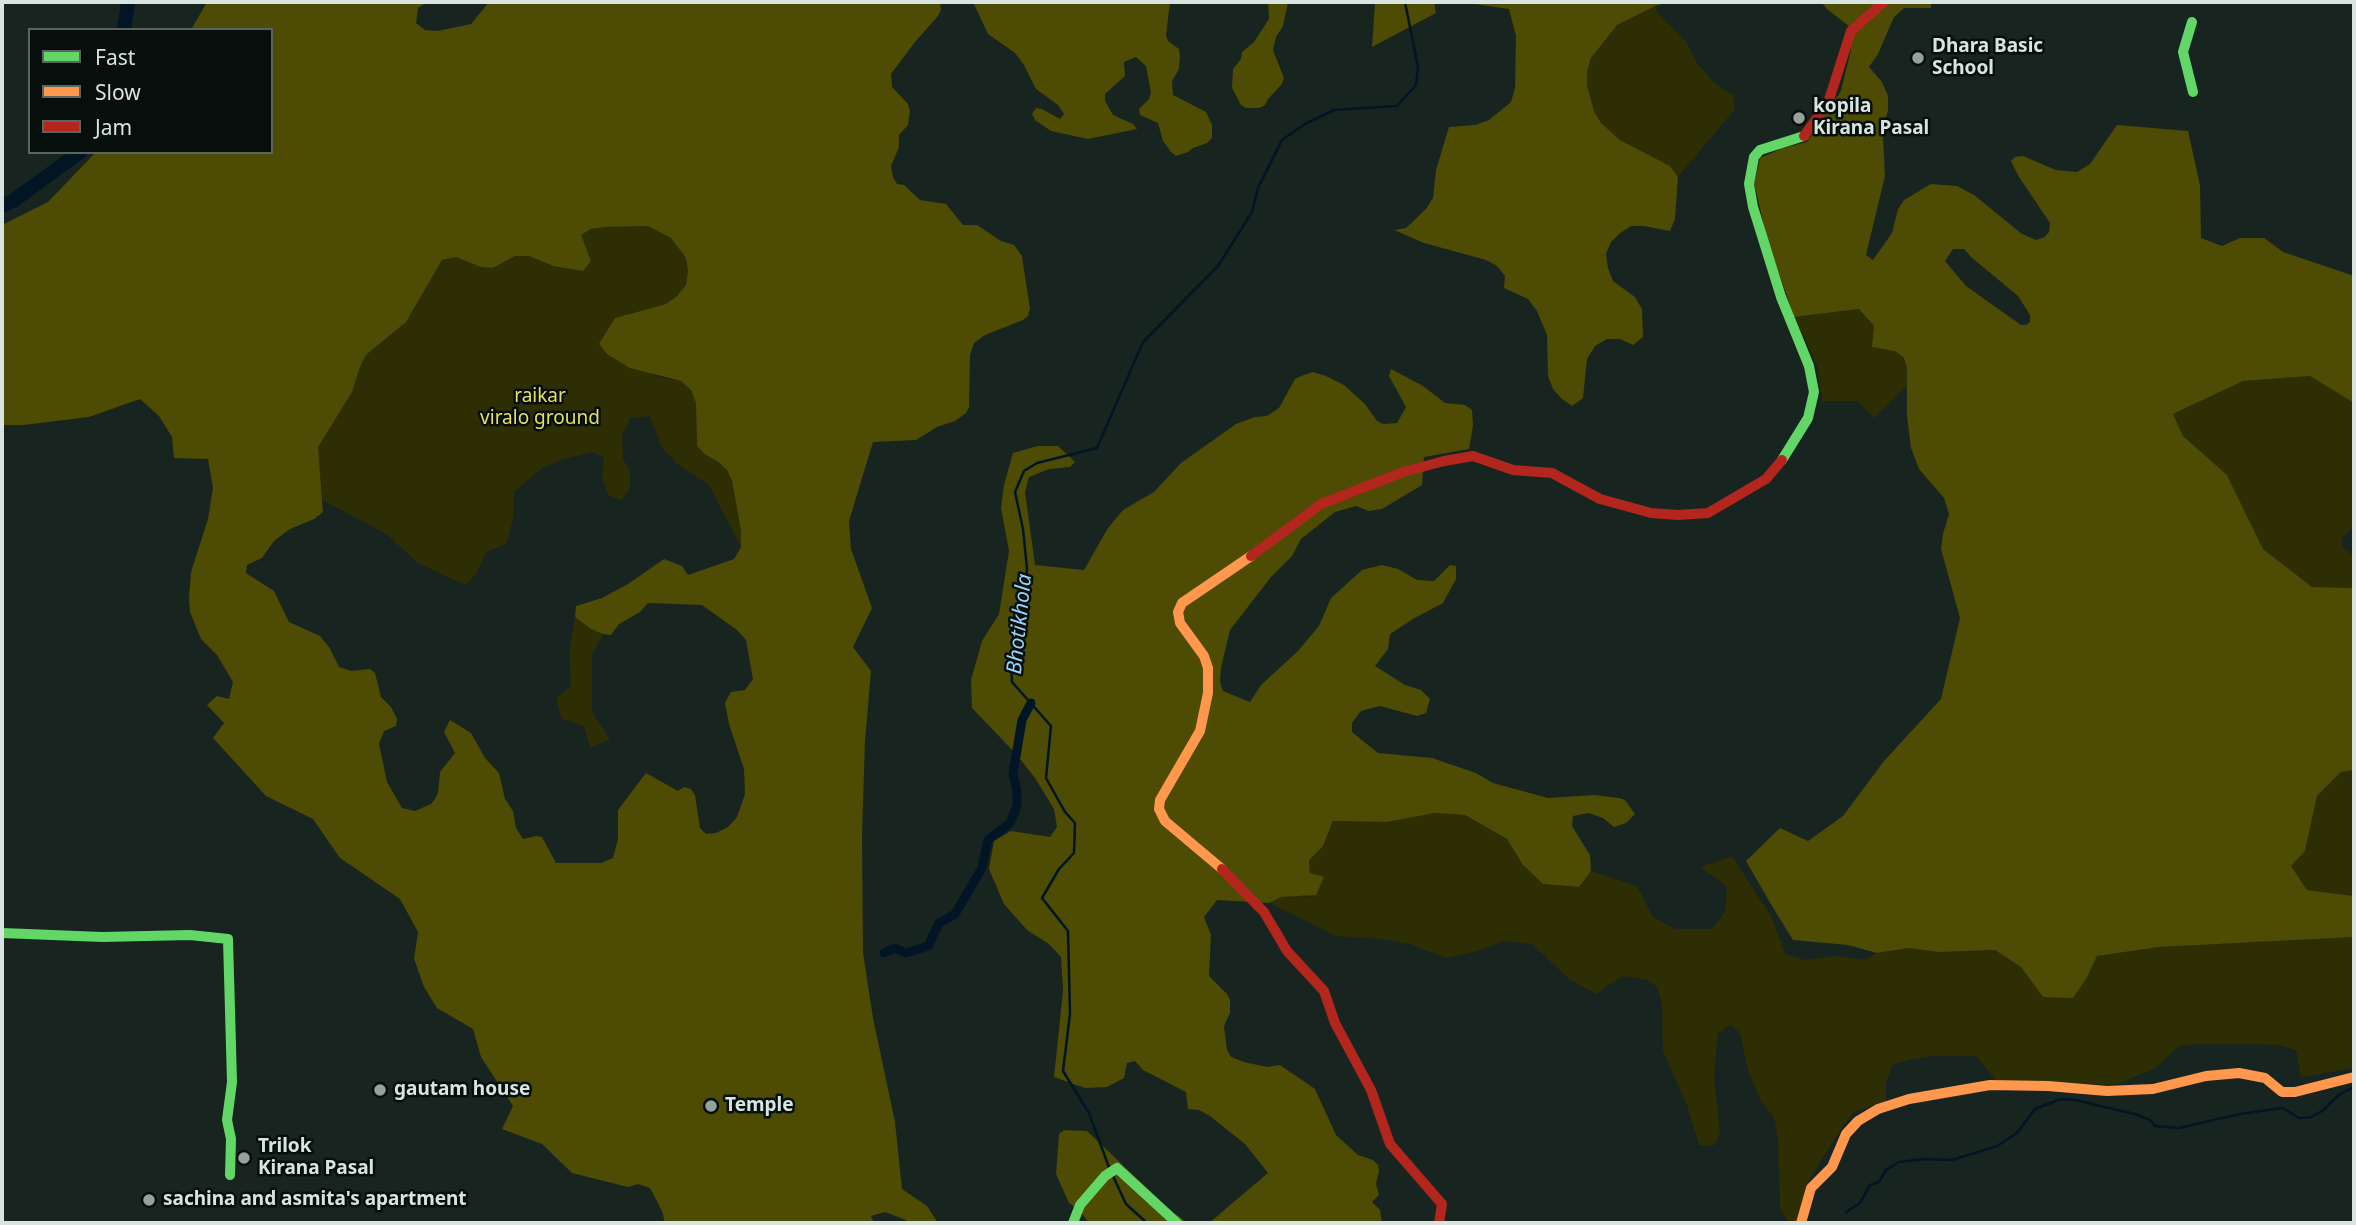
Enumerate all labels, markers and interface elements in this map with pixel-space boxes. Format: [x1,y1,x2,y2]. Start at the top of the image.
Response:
legend [28,28,273,154]
place label: Dhara Basic School [1932,36,2043,80]
text: Fast [95,43,135,71]
marker: Dhara Basic School [1910,50,1926,66]
text: Slow [95,78,141,106]
place label: kopila Kirana Pasal [1813,96,1929,140]
marker: kopila Kirana Pasal [1791,110,1807,126]
text: Jam [95,113,132,141]
park label: raikar viralo ground [480,386,600,430]
water label: Bhotikhola [1002,573,1038,675]
place label: gautam house [394,1079,530,1101]
marker: gautam house [372,1082,388,1098]
place label: Temple [725,1095,794,1117]
marker: Temple [703,1098,719,1114]
place label: Trilok Kirana Pasal [258,1136,374,1180]
marker: Trilok Kirana Pasal [236,1150,252,1166]
place label: sachina and asmita's apartment [163,1189,467,1211]
marker: sachina and asmita's apartment [141,1192,157,1208]

